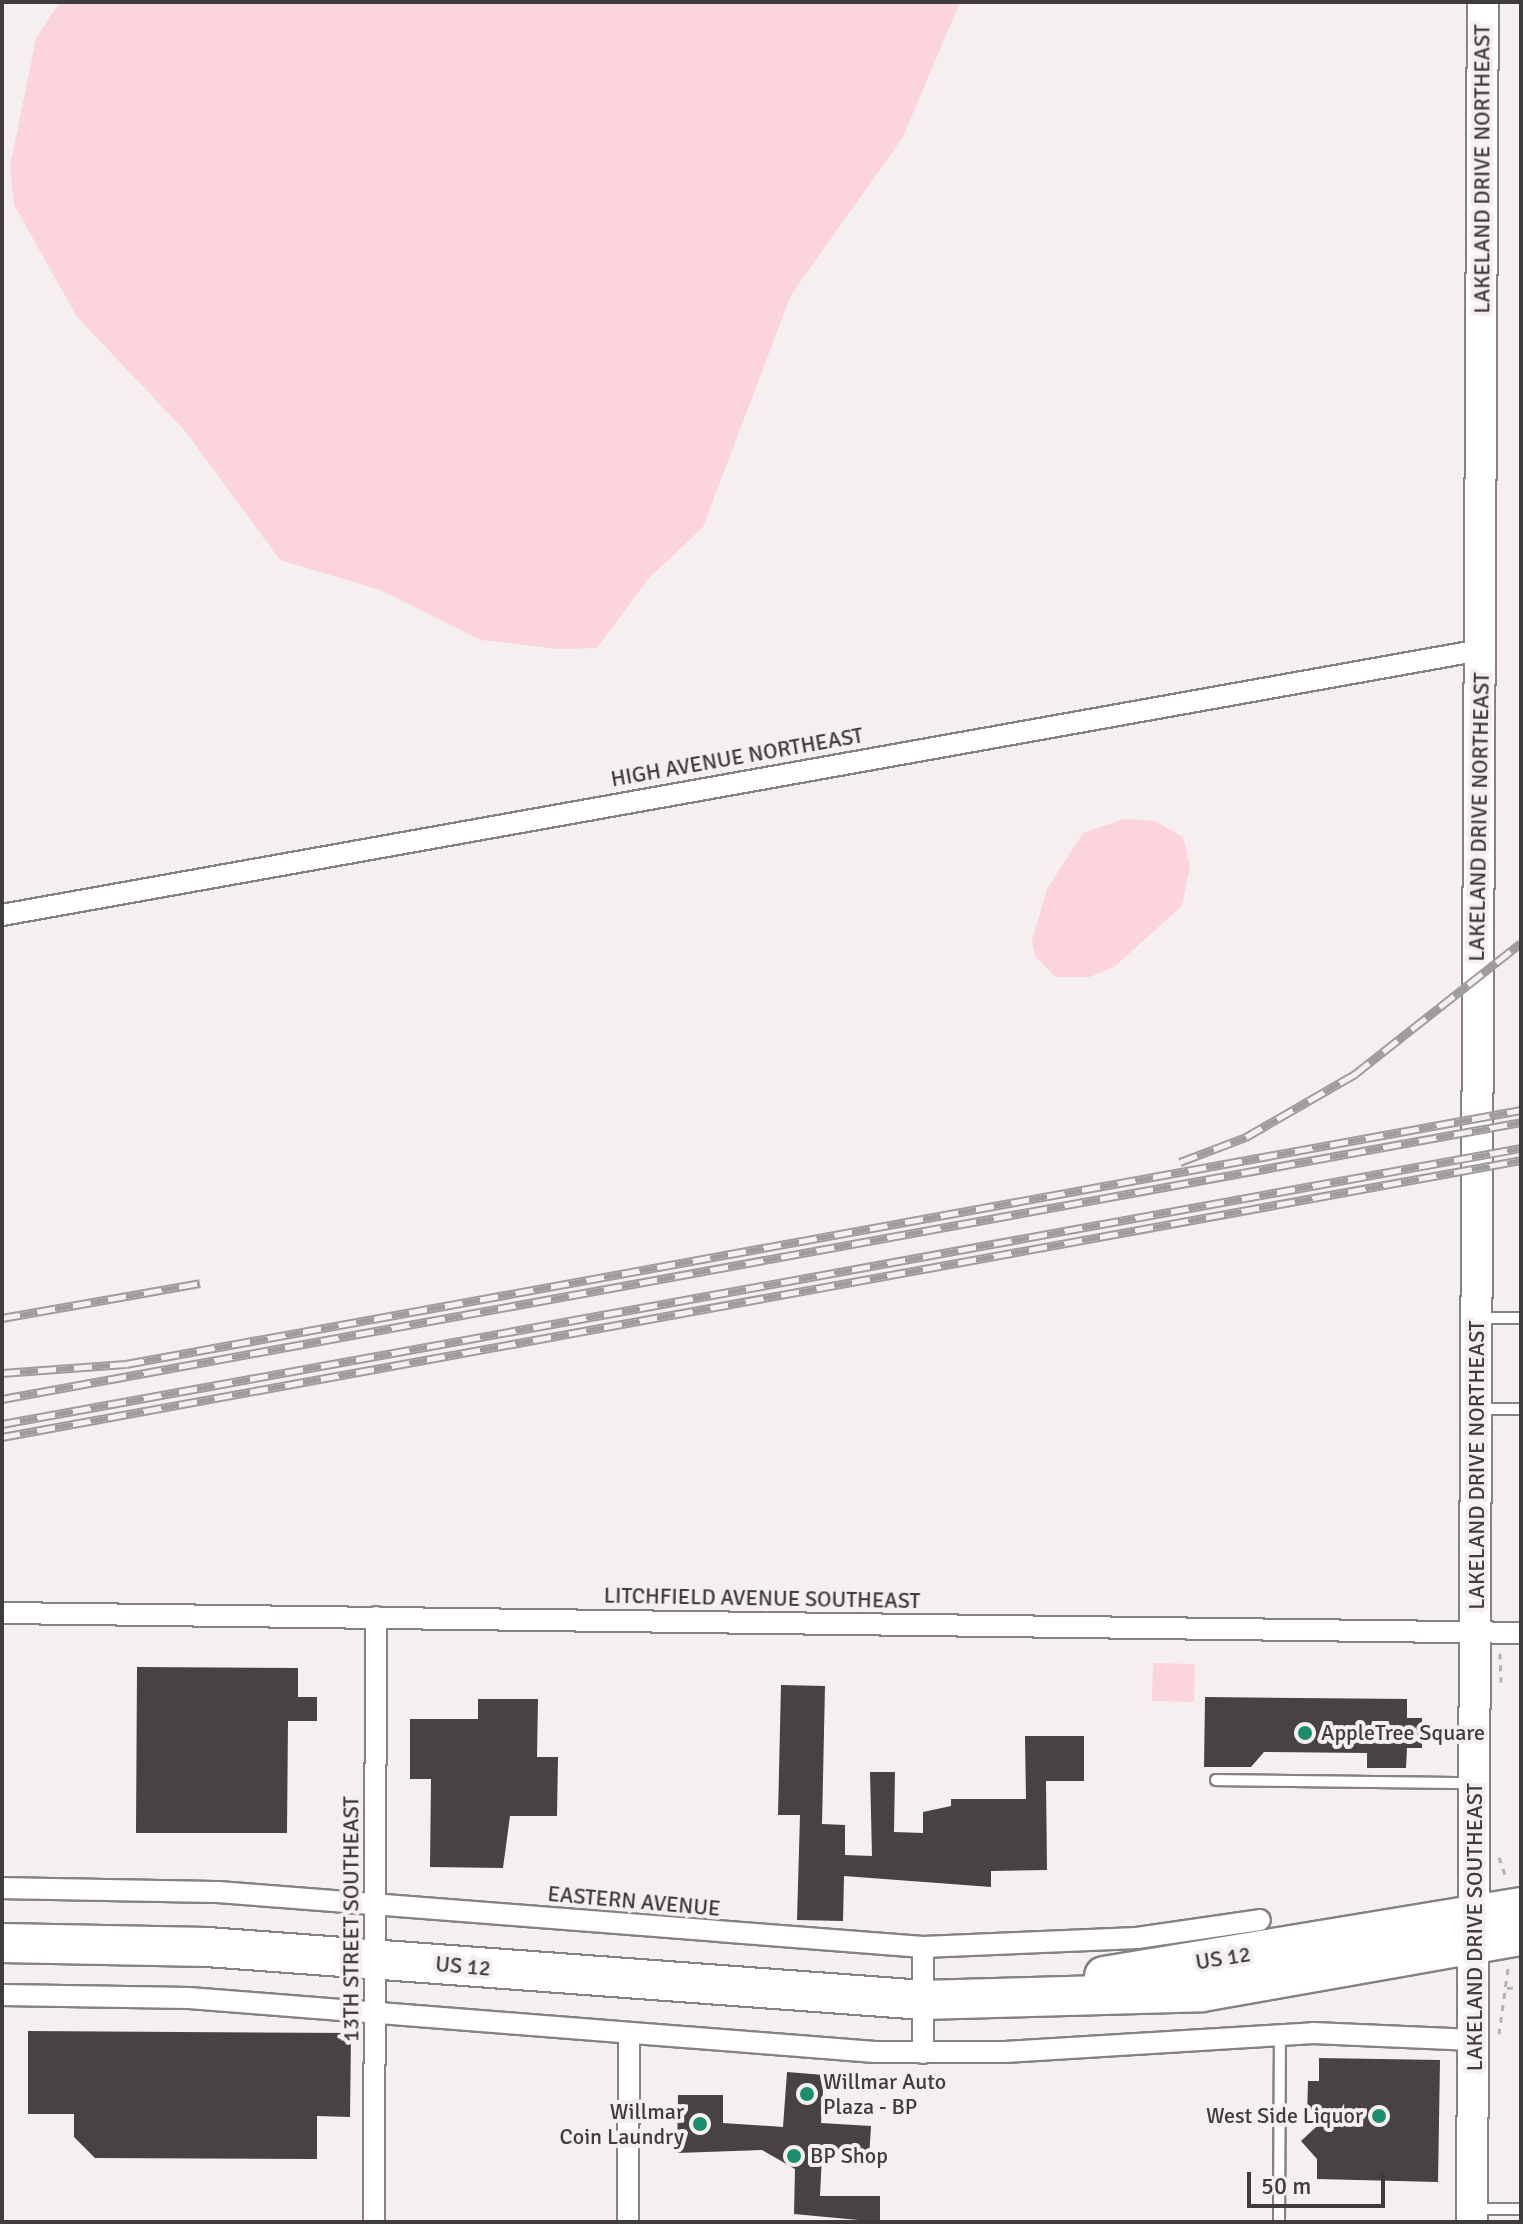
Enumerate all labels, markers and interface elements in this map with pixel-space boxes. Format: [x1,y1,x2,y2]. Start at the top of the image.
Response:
street label: LAKELAND DRIVE NORTHEAST [1469,24,1495,314]
street label: LAKELAND DRIVE NORTHEAST [1463,672,1495,962]
street label: HIGH AVENUE NORTHEAST [609,722,865,792]
street label: LAKELAND DRIVE NORTHEAST [1464,1320,1490,1610]
street label: LITCHFIELD AVENUE SOUTHEAST [604,1582,920,1614]
place label: AppleTree Square [1321,1720,1485,1746]
marker: AppleTree Square [1296,1724,1314,1742]
street label: LAKELAND DRIVE SOUTHEAST [1462,1783,1488,2071]
street label: 13TH STREET SOUTHEAST [338,1796,364,2042]
street label: EASTERN AVENUE [546,1880,722,1922]
street label: US 12 [1194,1941,1252,1975]
street label: US 12 [434,1950,492,1982]
place label: Willmar Auto Plaza - BP [823,2068,946,2120]
marker: Willmar Auto Plaza - BP [798,2085,816,2103]
place label: Willmar Coin Laundry [560,2098,684,2150]
place label: West Side Liquor [1206,2103,1363,2129]
marker: West Side Liquor [1370,2107,1388,2125]
marker: Willmar Coin Laundry [691,2115,709,2133]
place label: BP Shop [810,2143,888,2169]
marker: BP Shop [785,2147,803,2165]
scale bar [1251,2156,1389,2206]
text: 50 m [1261,2171,1311,2201]

